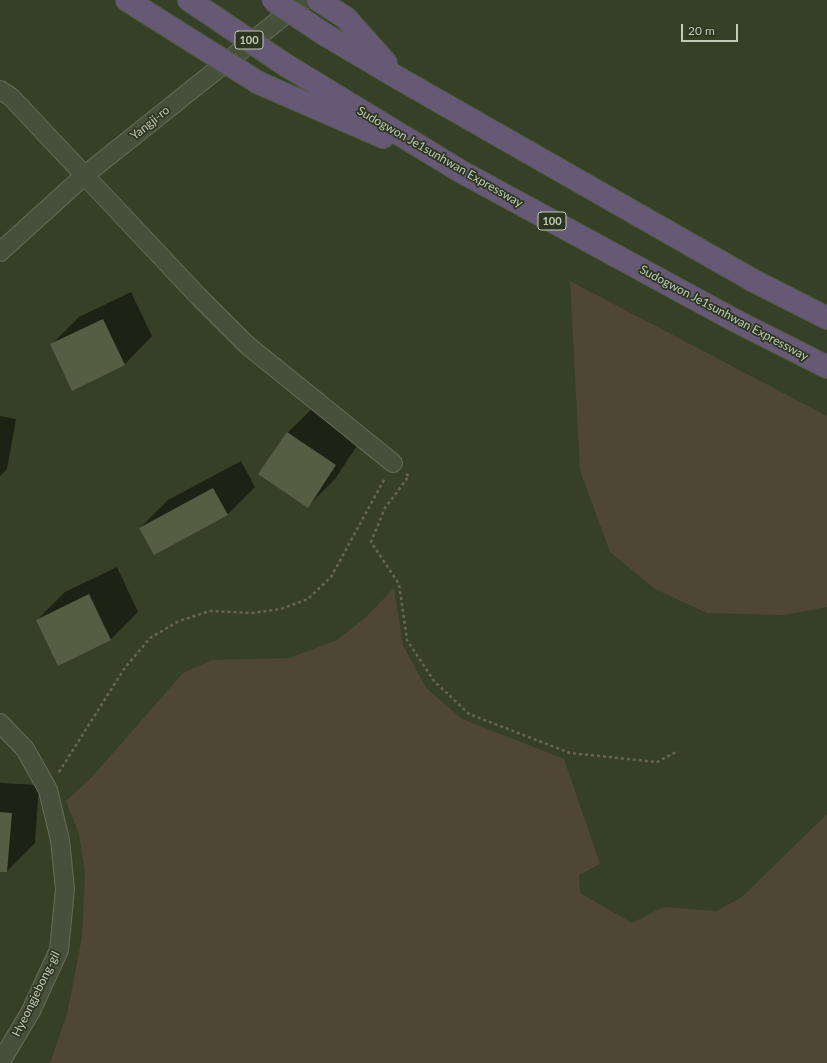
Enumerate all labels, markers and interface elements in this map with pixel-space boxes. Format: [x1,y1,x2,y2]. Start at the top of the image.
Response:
scale bar [683,16,740,42]
text: 20 m [688,23,715,38]
road number: 100 [235,31,263,49]
street label: Yangji-ro [128,103,172,143]
street label: Sudogwon Je1sunhwan Expressway [355,104,525,210]
road number: 100 [538,212,566,230]
street label: Sudogwon Je1sunhwan Expressway [637,262,811,364]
street label: Hyeongjebong-gil [9,949,63,1039]

